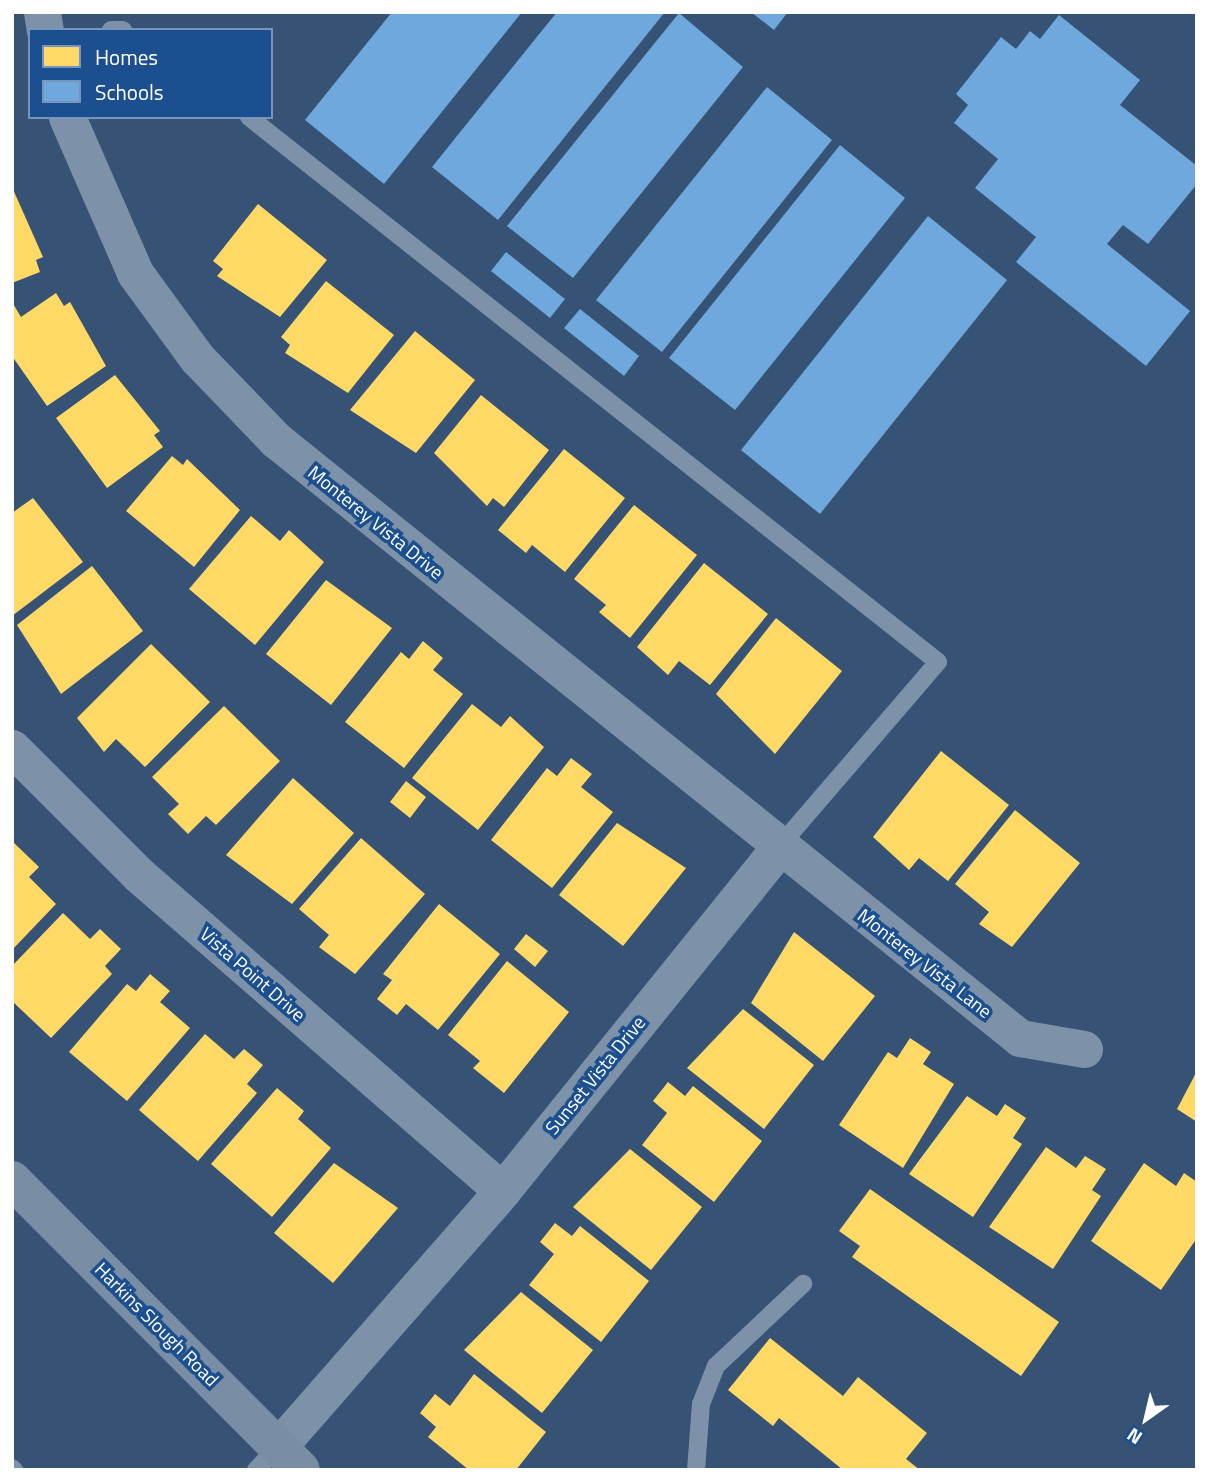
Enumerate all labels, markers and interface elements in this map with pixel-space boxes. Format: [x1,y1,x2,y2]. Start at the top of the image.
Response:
legend [28,28,273,119]
text: Homes [95,41,158,73]
text: Schools [95,76,164,108]
street label: Monterey Vista Drive [304,460,448,584]
street label: Monterey Vista Lane [853,903,997,1023]
street label: Vista Point Drive [196,922,310,1026]
street label: Sunset Vista Drive [540,1011,650,1139]
street label: Harkins Slough Road [90,1257,224,1391]
north arrow [1111,1384,1181,1454]
text: N [1120,1421,1148,1453]

